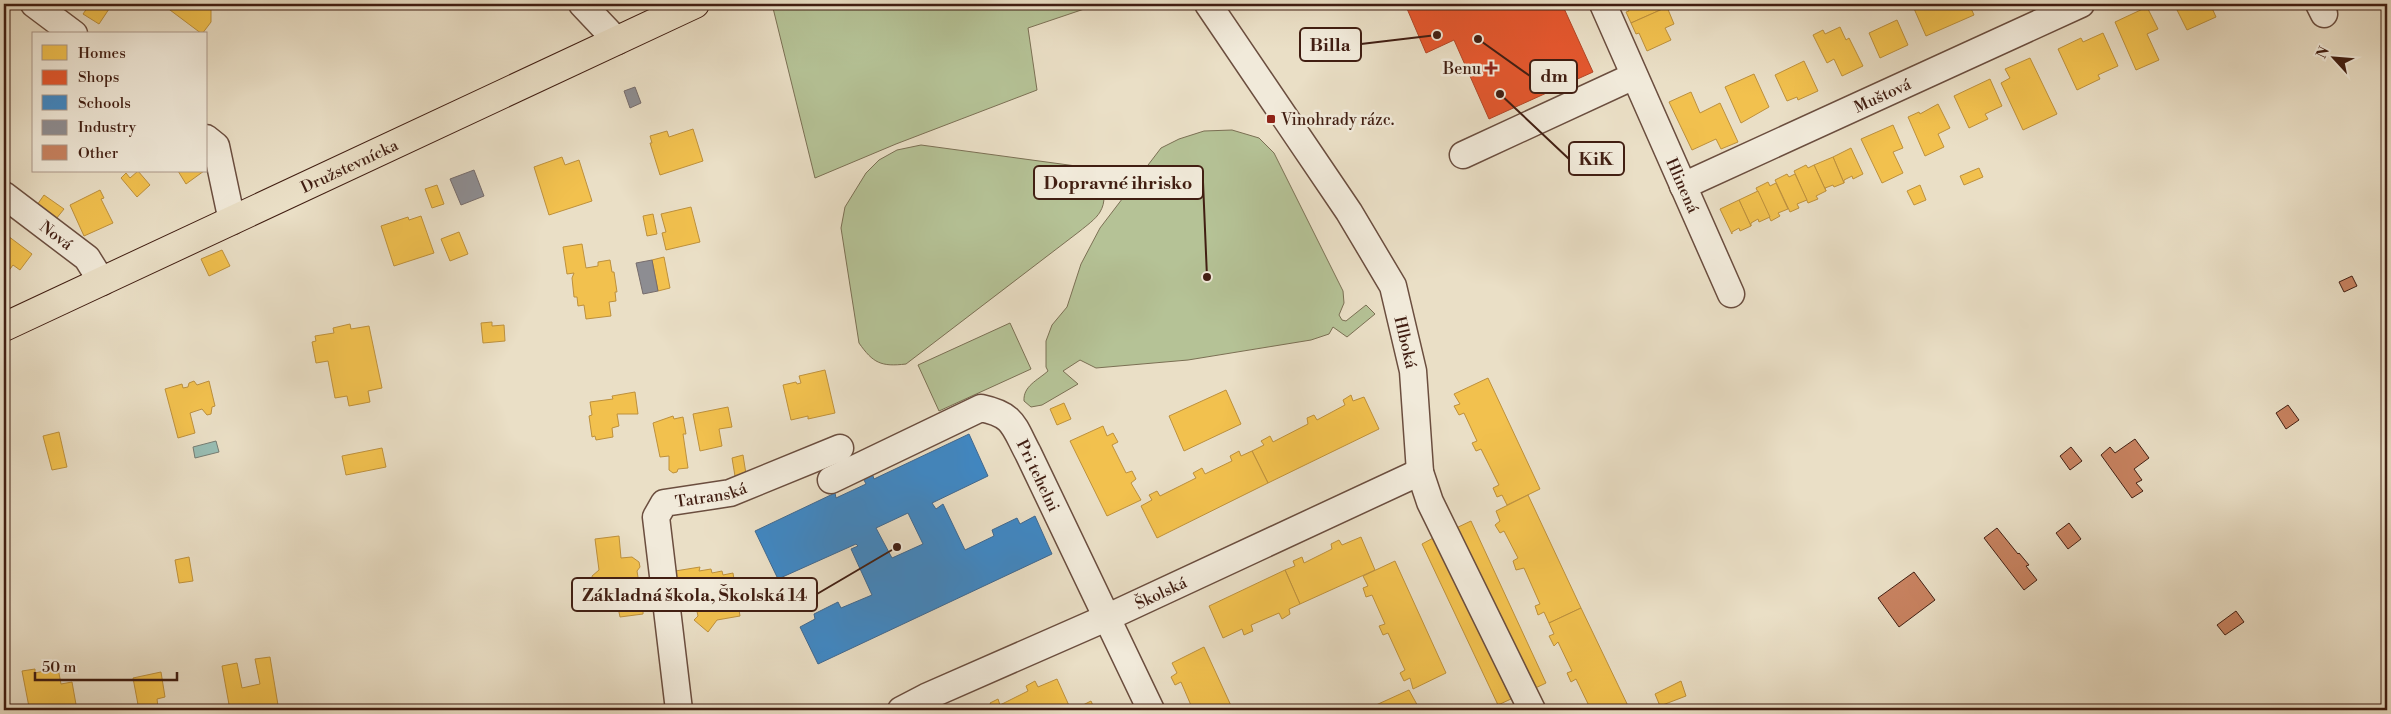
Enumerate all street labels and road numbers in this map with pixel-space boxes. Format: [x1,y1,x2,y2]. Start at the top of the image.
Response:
street label: Muštová [1851,74,1915,118]
street label: Družstevnícka [298,135,402,198]
street label: Hlinená [1661,155,1703,217]
street label: Nová [35,217,77,255]
street label: Hlboká [1389,314,1421,371]
street label: Pri tehelni [1012,436,1064,515]
street label: Tatranská [674,478,751,512]
street label: Školská [1131,572,1191,614]

